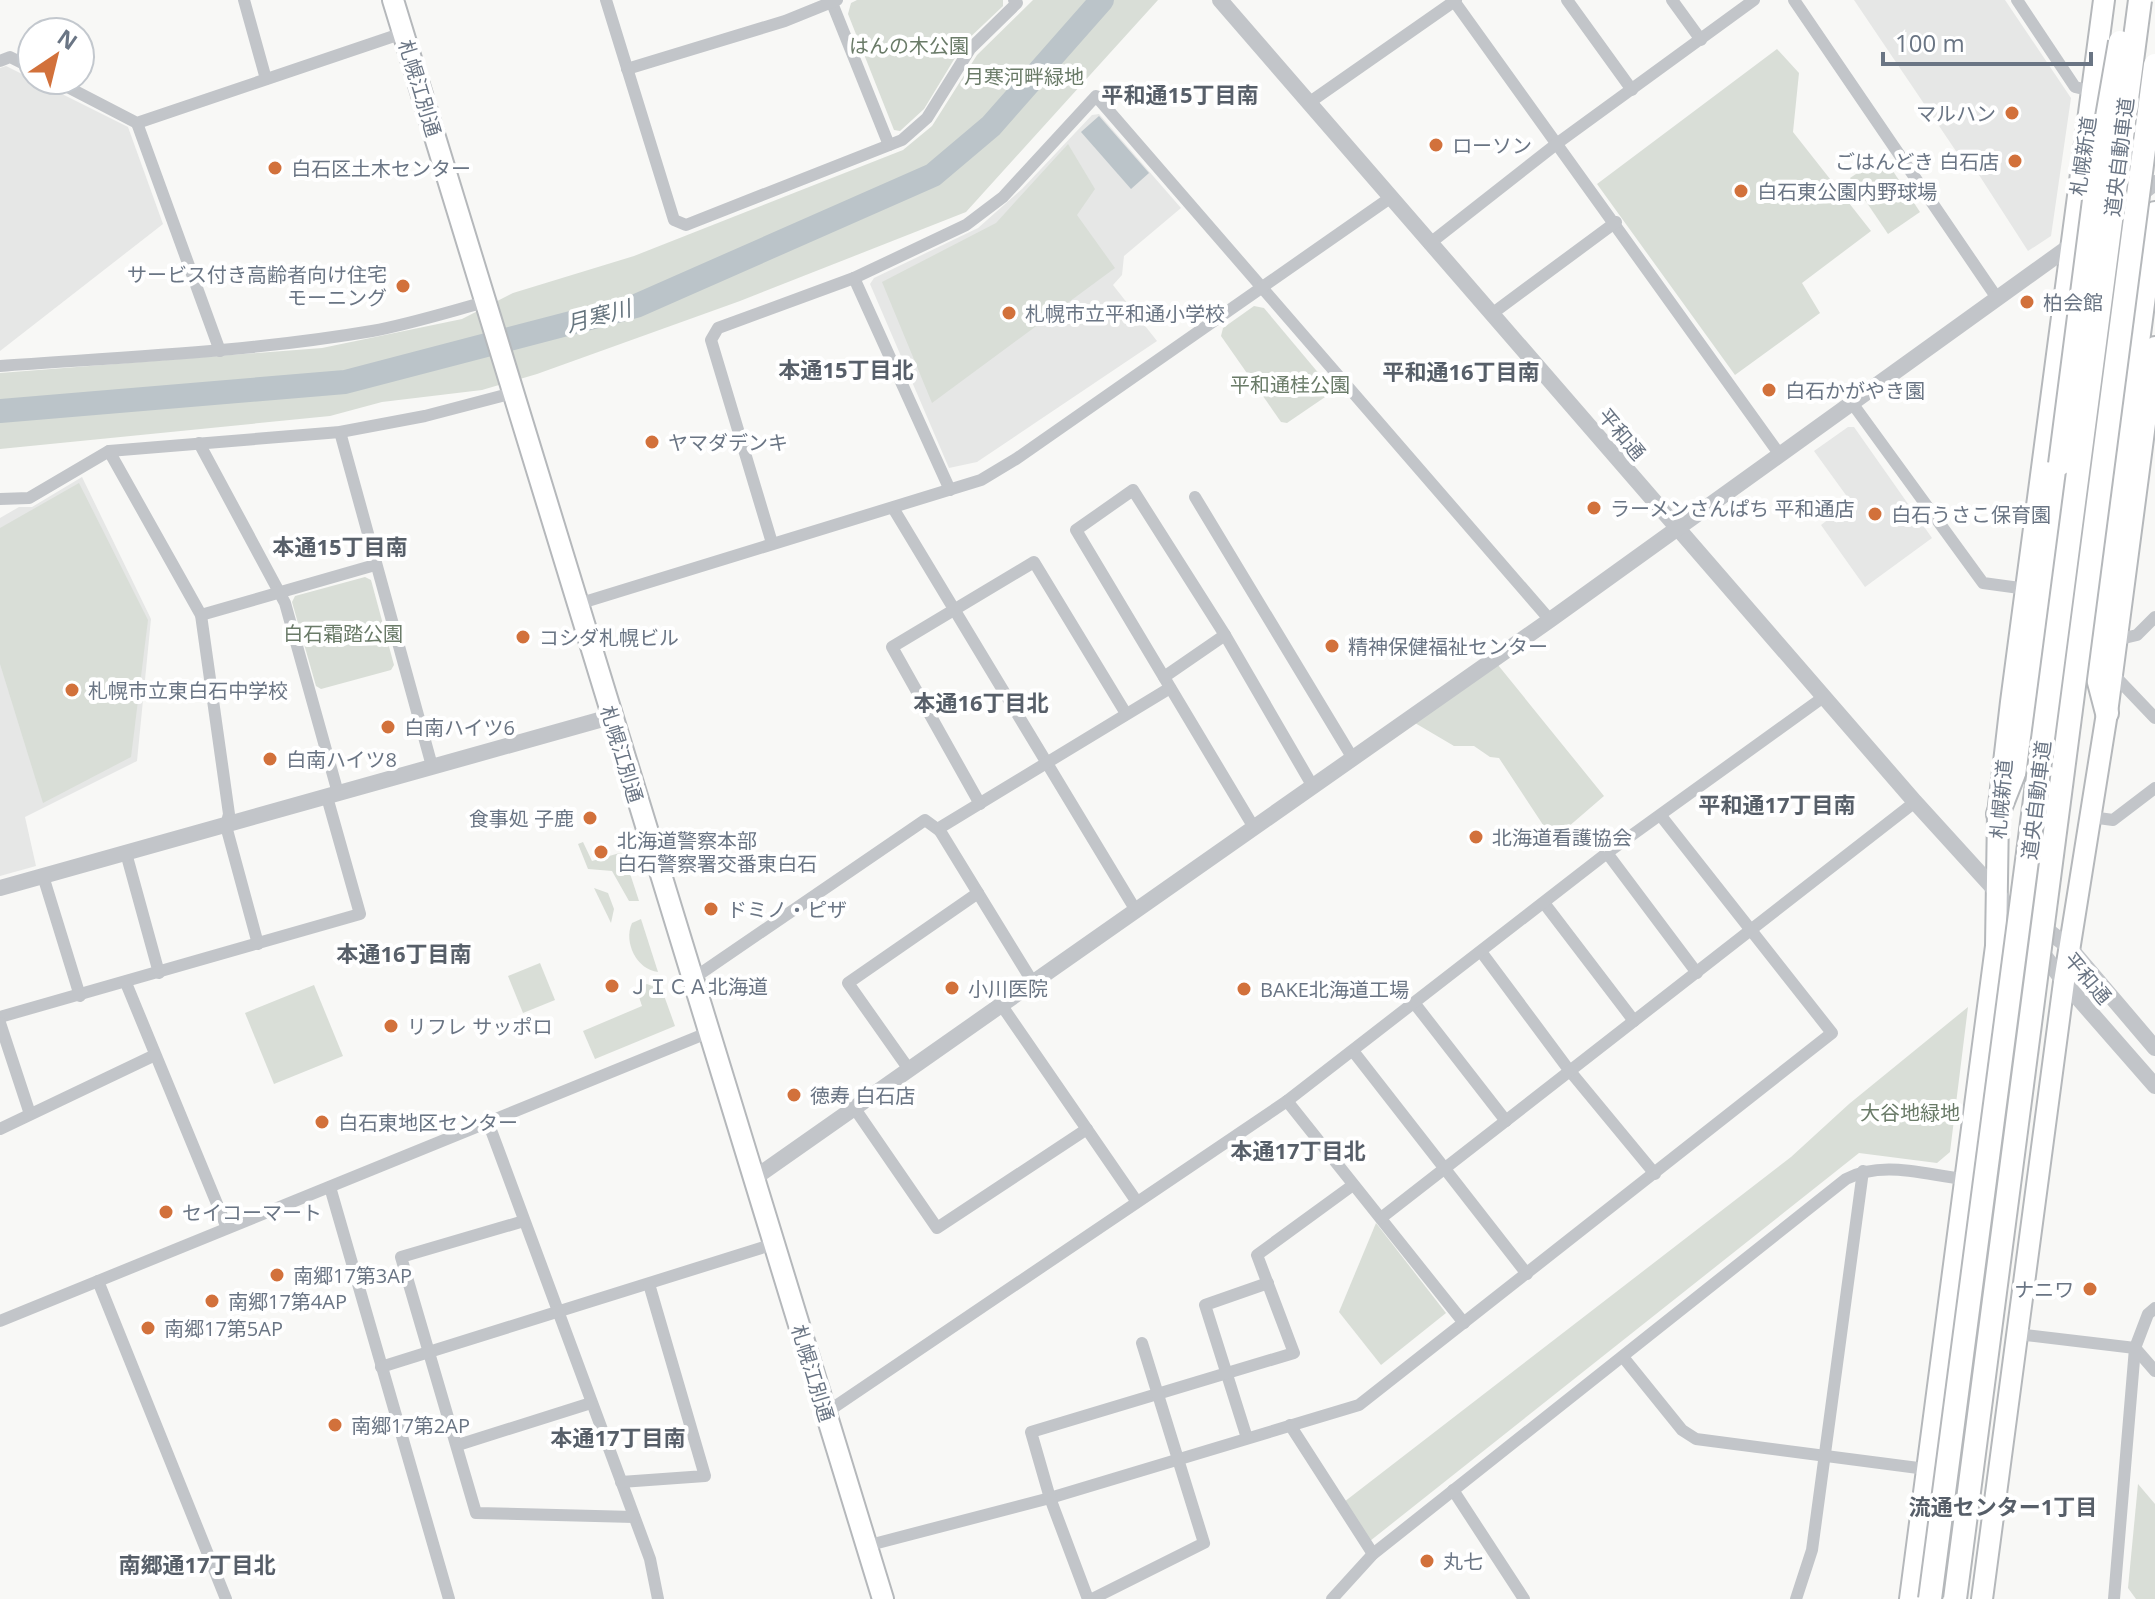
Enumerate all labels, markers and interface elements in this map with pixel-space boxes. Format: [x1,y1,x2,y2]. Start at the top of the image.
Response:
north arrow [16,16,96,96]
scale bar [1883,16,2091,66]
text: N [52,21,84,56]
text: 100 m [1895,26,1965,59]
park label: はんの木公園 [849,32,969,59]
street label: 札幌江別通 [392,36,448,140]
park label: 月寒河畔緑地 [964,63,1084,90]
district label: 平和通15丁目南 [1101,79,1259,109]
street label: 道央自動車道 [2098,96,2140,218]
place label: マルハン [1916,100,1996,127]
marker: マルハン [2003,104,2021,122]
street label: 札幌新道 [2064,115,2102,197]
place label: ローソン [1452,132,1532,159]
marker: ローソン [1427,136,1445,154]
place label: ごはんどき 白石店 [1835,148,1999,175]
marker: ごはんどき 白石店 [2006,152,2024,170]
place label: 白石区土木センター [291,155,471,182]
marker: 白石区土木センター [266,159,284,177]
place label: 白石東公園内野球場 [1757,178,1937,205]
marker: 白石東公園内野球場 [1732,182,1750,200]
place label: サービス付き高齢者向け住宅 モーニング [127,261,387,311]
marker: サービス付き高齢者向け住宅 モーニング [394,277,412,295]
place label: 柏会館 [2043,289,2103,316]
water label: 月寒川 [562,291,636,338]
marker: 柏会館 [2018,293,2036,311]
place label: 札幌市立平和通小学校 [1025,300,1225,327]
marker: 札幌市立平和通小学校 [1000,304,1018,322]
district label: 本通15丁目北 [778,354,914,384]
district label: 平和通16丁目南 [1382,356,1540,386]
park label: 平和通桂公園 [1230,371,1350,398]
place label: 白石かがやき園 [1785,377,1925,404]
marker: 白石かがやき園 [1760,381,1778,399]
street label: 平和通 [1592,402,1652,466]
place label: ヤマダデンキ [668,429,788,456]
marker: ヤマダデンキ [643,433,661,451]
place label: ラーメンさんぱち 平和通店 [1610,495,1854,522]
marker: ラーメンさんぱち 平和通店 [1585,499,1603,517]
place label: 白石うさこ保育園 [1891,501,2051,528]
marker: 白石うさこ保育園 [1866,505,1884,523]
district label: 本通15丁目南 [272,531,408,561]
park label: 白石霜踏公園 [283,620,403,647]
place label: コシダ札幌ビル [539,624,679,651]
marker: コシダ札幌ビル [514,628,532,646]
place label: 精神保健福祉センター [1348,633,1548,660]
marker: 精神保健福祉センター [1323,637,1341,655]
place label: 札幌市立東白石中学校 [88,677,288,704]
marker: 札幌市立東白石中学校 [63,681,81,699]
district label: 本通16丁目北 [913,687,1049,717]
street label: 札幌江別通 [594,702,650,806]
place label: 白南ハイツ6 [404,714,515,741]
marker: 白南ハイツ6 [379,718,397,736]
street label: 道央自動車道 [2015,739,2057,861]
place label: 白南ハイツ8 [286,746,397,773]
marker: 白南ハイツ8 [261,750,279,768]
street label: 札幌新道 [1984,758,2018,840]
district label: 平和通17丁目南 [1698,789,1856,819]
place label: 食事処 子鹿 [469,805,574,832]
marker: 食事処 子鹿 [581,809,599,827]
place label: 北海道看護協会 [1492,824,1632,851]
place label: 北海道警察本部 白石警察署交番東白石 [617,827,817,877]
marker: 北海道看護協会 [1467,828,1485,846]
marker: 北海道警察本部 白石警察署交番東白石 [592,843,610,861]
place label: ドミノ・ピザ [727,896,847,923]
marker: ドミノ・ピザ [702,900,720,918]
district label: 本通16丁目南 [336,938,472,968]
street label: 平和通 [2058,946,2118,1010]
place label: ＪＩＣＡ北海道 [628,973,768,1000]
place label: 小川医院 [968,975,1048,1002]
place label: BAKE北海道工場 [1260,976,1409,1003]
marker: ＪＩＣＡ北海道 [603,977,621,995]
marker: 小川医院 [943,979,961,997]
marker: BAKE北海道工場 [1235,980,1253,998]
place label: リフレ サッポロ [407,1013,552,1040]
marker: リフレ サッポロ [382,1017,400,1035]
place label: 徳寿 白石店 [810,1082,915,1109]
marker: 徳寿 白石店 [785,1086,803,1104]
park label: 大谷地緑地 [1860,1099,1960,1126]
place label: 白石東地区センター [338,1109,518,1136]
marker: 白石東地区センター [313,1113,331,1131]
district label: 本通17丁目北 [1230,1135,1366,1165]
place label: セイコーマート [182,1199,322,1226]
marker: セイコーマート [157,1203,175,1221]
place label: 南郷17第3AP [293,1262,412,1289]
marker: 南郷17第3AP [268,1266,286,1284]
place label: ナニワ [2014,1276,2074,1303]
marker: ナニワ [2081,1280,2099,1298]
place label: 南郷17第4AP [228,1288,347,1315]
marker: 南郷17第4AP [203,1292,221,1310]
place label: 南郷17第5AP [164,1315,283,1342]
marker: 南郷17第5AP [139,1319,157,1337]
street label: 札幌江別通 [785,1321,841,1425]
place label: 南郷17第2AP [351,1412,470,1439]
marker: 南郷17第2AP [326,1416,344,1434]
district label: 本通17丁目南 [550,1422,686,1452]
district label: 流通センター1丁目 [1909,1491,2097,1521]
place label: 丸七 [1443,1548,1483,1575]
district label: 南郷通17丁目北 [118,1549,276,1579]
marker: 丸七 [1418,1552,1436,1570]

